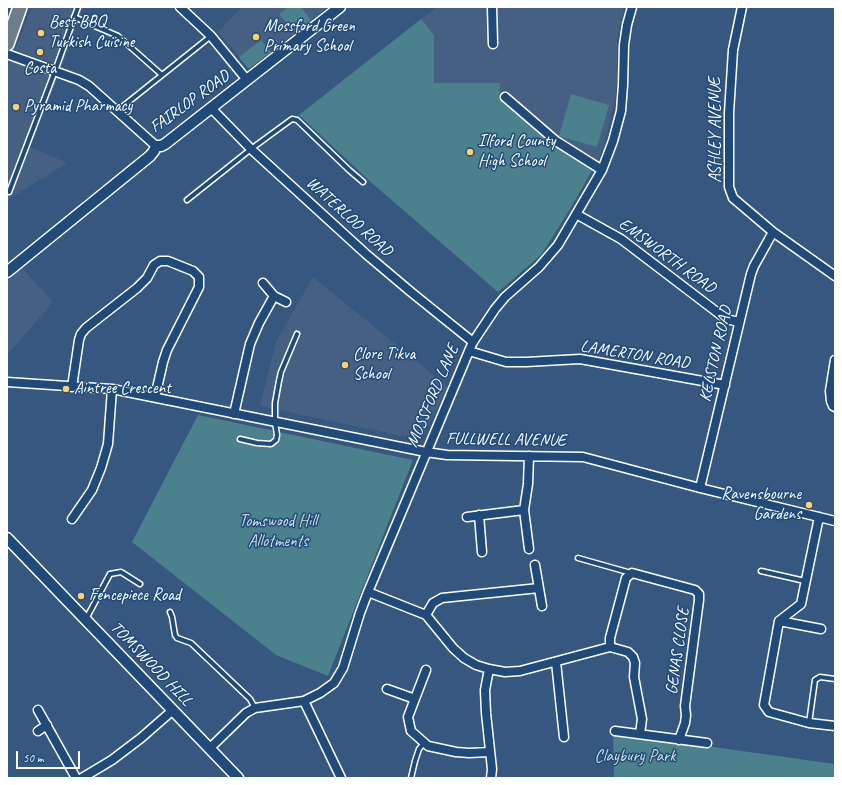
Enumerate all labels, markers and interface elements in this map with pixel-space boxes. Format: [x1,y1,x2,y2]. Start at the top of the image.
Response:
place label: Best BBQ Turkish Cuisine [49,13,134,53]
place label: Mossford Green Primary School [264,17,355,57]
marker: Best BBQ Turkish Cuisine [36,28,46,38]
marker: Mossford Green Primary School [251,32,261,42]
marker: Costa [35,47,45,57]
place label: Costa [24,59,56,79]
street label: FAIRLOP ROAD [146,66,234,138]
street label: ASHLEY AVENUE [706,77,726,183]
place label: Pyramid Pharmacy [24,97,132,117]
marker: Pyramid Pharmacy [11,102,21,112]
place label: Ilford County High School [478,132,555,172]
marker: Ilford County High School [465,147,475,157]
street label: WATERLOO ROAD [302,173,396,261]
street label: EMSWORTH ROAD [614,214,720,298]
street label: KELSTON ROAD [695,304,737,404]
street label: LAMERTON ROAD [579,336,691,374]
street label: MOSSFORD LANE [402,342,464,450]
place label: Clore Tikva School [353,345,415,385]
marker: Clore Tikva School [340,360,350,370]
place label: Aintree Crescent [74,379,171,399]
marker: Aintree Crescent [61,384,71,394]
street label: FULLWELL AVENUE [446,429,566,451]
place label: Ravensbourne Gardens [721,485,801,525]
marker: Ravensbourne Gardens [804,500,814,510]
park label: Tomswood Hill Allotments [239,512,317,552]
place label: Fencepiece Road [89,586,180,606]
marker: Fencepiece Road [76,591,86,601]
street label: GENAS CLOSE [662,606,694,696]
street label: TOMSWOOD HILL [106,617,196,711]
scale bar [18,743,82,769]
park label: Claybury Park [595,747,675,767]
text: 50 m [23,750,43,766]

